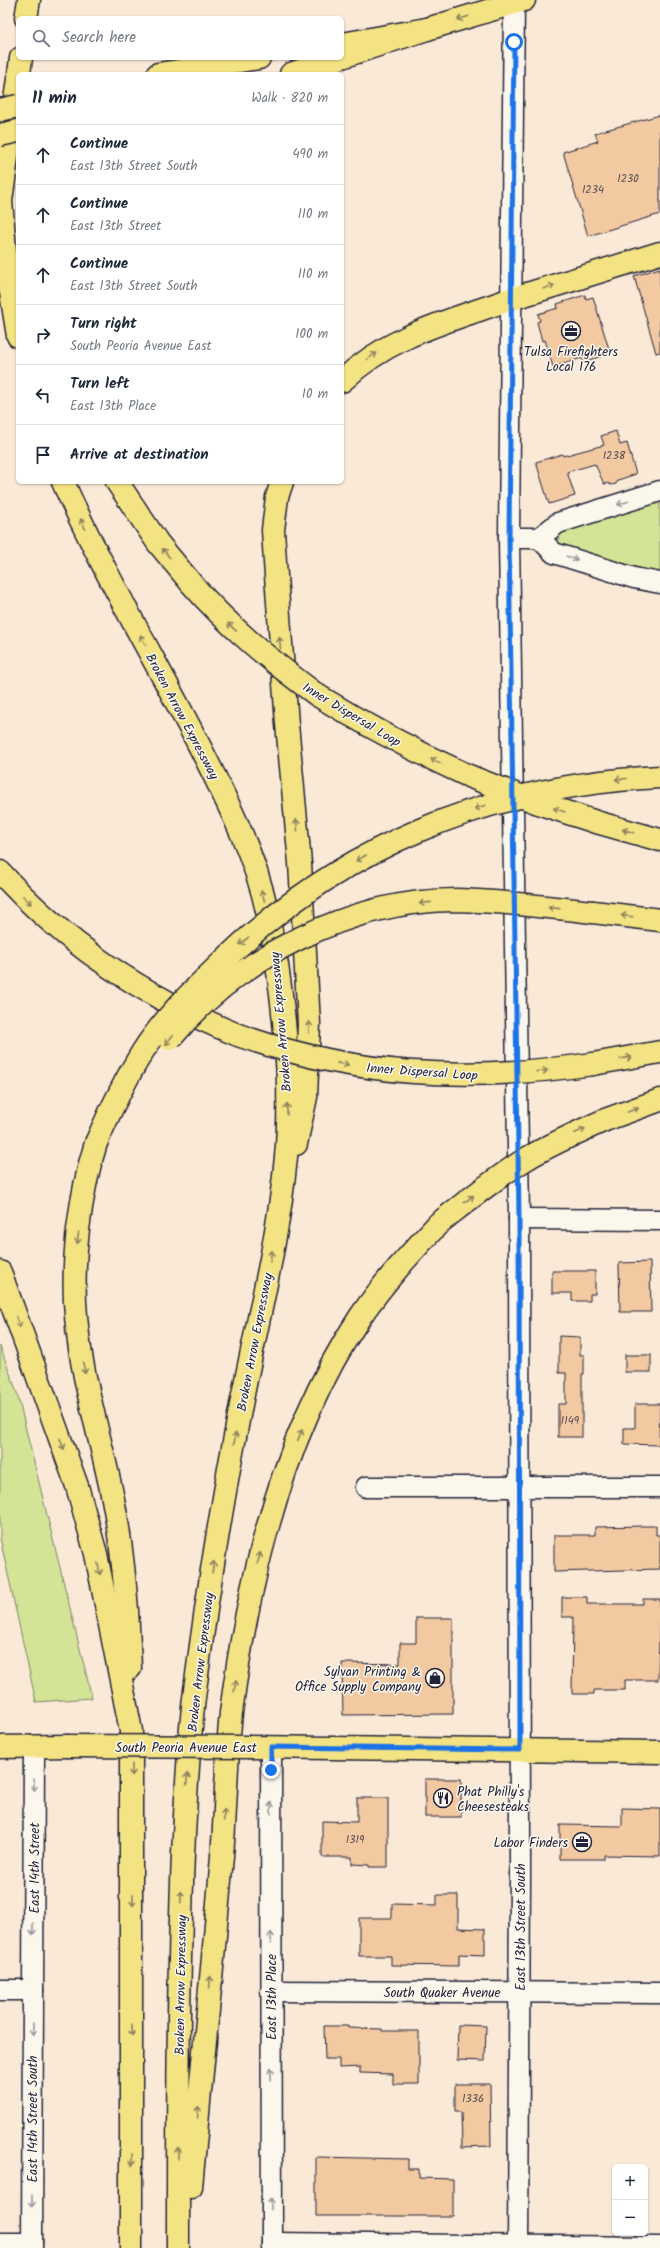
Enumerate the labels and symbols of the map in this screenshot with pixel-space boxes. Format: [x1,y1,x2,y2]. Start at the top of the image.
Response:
one-way arrow [457,15,470,22]
route start [505,33,523,51]
house number: 1230 [617,170,639,188]
house number: 1234 [582,181,604,199]
one-way arrow [542,283,555,290]
office icon: Tulsa Firefighters Local 176 [560,320,582,342]
place label: Tulsa Firefighters Local 176 [524,342,618,378]
one-way arrow [366,352,377,360]
house number: 1238 [603,447,626,465]
one-way arrow [616,500,629,507]
one-way arrow [79,519,86,531]
one-way arrow [161,548,170,558]
one-way arrow [565,555,578,562]
one-way arrow [227,622,237,631]
one-way arrow [138,634,146,646]
one-way arrow [276,637,284,650]
street label: Broken Arrow Expressway [139,650,224,784]
street label: Inner Dispersal Loop [298,678,405,753]
one-way arrow [430,757,442,764]
one-way arrow [615,776,628,783]
one-way arrow [474,804,487,811]
one-way arrow [553,806,566,813]
one-way arrow [293,819,300,832]
one-way arrow [622,827,635,834]
one-way arrow [355,854,367,862]
one-way arrow [259,890,266,903]
one-way arrow [22,895,32,905]
one-way arrow [419,899,432,907]
one-way arrow [548,904,561,912]
one-way arrow [620,912,633,920]
one-way arrow [238,937,249,946]
street label: Broken Arrow Expressway [265,950,298,1093]
one-way arrow [305,1021,312,1034]
one-way arrow [165,1035,174,1046]
one-way arrow [619,1054,632,1062]
street label: Inner Dispersal Loop [365,1058,479,1087]
one-way arrow [336,1060,349,1068]
one-way arrow [535,1067,548,1075]
one-way arrow [283,1103,291,1116]
one-way arrow [626,1105,638,1113]
one-way arrow [574,1127,586,1134]
one-way arrow [464,1194,475,1203]
one-way arrow [74,1232,82,1245]
one-way arrow [268,1250,276,1263]
street label: Broken Arrow Expressway [232,1270,279,1413]
one-way arrow [14,1316,22,1328]
one-way arrow [80,1361,88,1374]
house number: 1149 [561,1412,580,1430]
one-way arrow [297,1429,304,1441]
one-way arrow [231,1432,239,1445]
one-way arrow [58,1438,66,1450]
one-way arrow [256,1552,264,1565]
one-way arrow [209,1561,217,1574]
one-way arrow [95,1562,103,1575]
street label: Broken Arrow Expressway [183,1590,221,1733]
place label: Sylvan Printing & Office Supply Company [295,1662,422,1698]
shop icon: Sylvan Printing & Office Supply Company [424,1667,446,1689]
one-way arrow [231,1680,239,1693]
street label: South Peoria Avenue East [115,1738,258,1759]
route end [262,1761,280,1779]
one-way arrow [128,1763,136,1776]
one-way arrow [183,1773,190,1786]
one-way arrow [30,1778,38,1791]
place label: Phat Philly's Cheesesteaks [457,1782,529,1818]
restaurant icon: Phat Philly's Cheesesteaks [432,1787,454,1809]
one-way arrow [267,1802,275,1815]
one-way arrow [221,1809,228,1822]
street label: East 14th Street [25,1822,46,1913]
house number: 1319 [346,1831,365,1849]
office icon: Labor Finders [571,1831,593,1853]
place label: Labor Finders [494,1833,568,1854]
street label: East 13th Street South [511,1863,532,1991]
one-way arrow [178,1891,185,1904]
one-way arrow [129,1893,137,1906]
street label: Broken Arrow Expressway [170,1914,193,2055]
one-way arrow [29,1922,37,1935]
one-way arrow [267,1932,275,1945]
street label: East 13th Place [262,1954,283,2040]
one-way arrow [206,1976,214,1989]
street label: South Quaker Avenue [384,1983,500,2004]
one-way arrow [29,2022,37,2035]
one-way arrow [128,2023,136,2036]
street label: East 14th Street South [23,2055,44,2183]
one-way arrow [267,2068,275,2081]
house number: 1336 [462,2090,484,2108]
one-way arrow [194,2106,202,2119]
one-way arrow [174,2147,182,2160]
one-way arrow [128,2153,136,2166]
one-way arrow [28,2194,36,2207]
one-way arrow [267,2198,275,2211]

